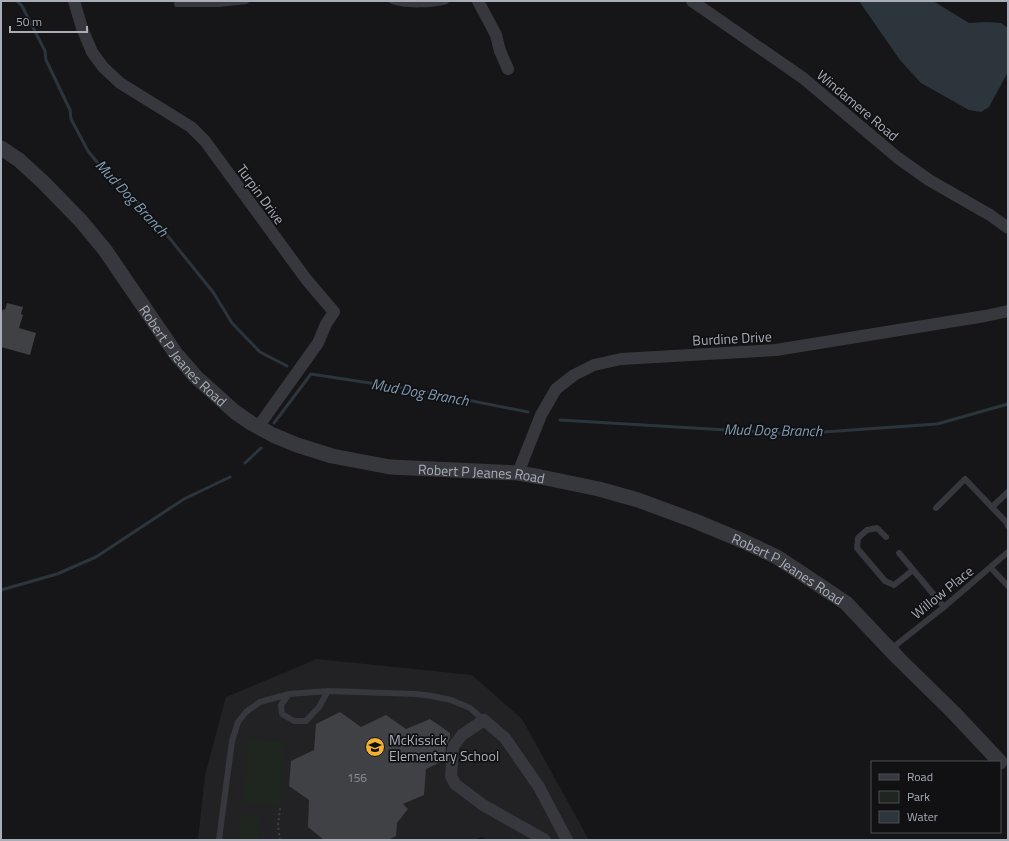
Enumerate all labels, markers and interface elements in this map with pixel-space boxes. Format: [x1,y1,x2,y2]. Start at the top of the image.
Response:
scale bar [10,8,87,34]
text: 50 m [16,12,42,31]
street label: Windamere Road [812,64,904,146]
water label: Mud Dog Branch [90,154,174,242]
street label: Turpin Drive [232,159,290,229]
street label: Robert P Jeanes Road [135,300,232,411]
street label: Burdine Drive [692,325,772,351]
water label: Mud Dog Branch [369,372,471,412]
water label: Mud Dog Branch [724,418,823,442]
street label: Robert P Jeanes Road [418,458,547,488]
street label: Robert P Jeanes Road [729,527,848,609]
street label: Willow Place [906,560,978,624]
place label: McKissick Elementary School [389,729,499,766]
school or university icon: McKissick Elementary School [364,736,386,758]
legend [871,761,1001,833]
text: Road [907,767,933,786]
house number: 156 [347,768,367,787]
text: Park [907,787,930,806]
text: Water [907,807,938,826]

